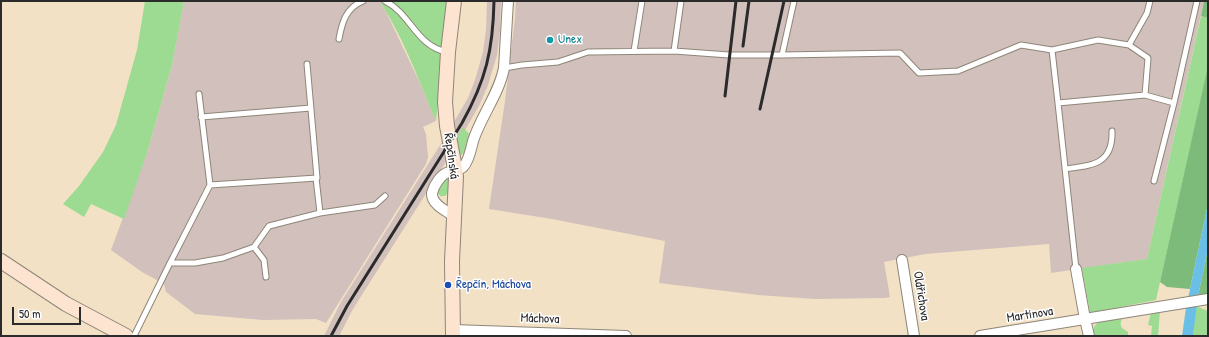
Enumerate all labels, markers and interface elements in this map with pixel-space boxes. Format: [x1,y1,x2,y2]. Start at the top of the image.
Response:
place label: Unex [558,32,582,48]
marker: Unex [545,35,555,45]
street label: Řepčínská [440,132,462,180]
street label: Oldřichova [909,270,933,322]
place label: Řepčín, Máchova [456,277,531,293]
marker: Řepčín, Máchova [443,280,453,290]
scale bar [14,299,83,325]
street label: Martinova [1006,304,1054,326]
text: 50 m [19,305,40,322]
street label: Máchova [520,311,560,327]

